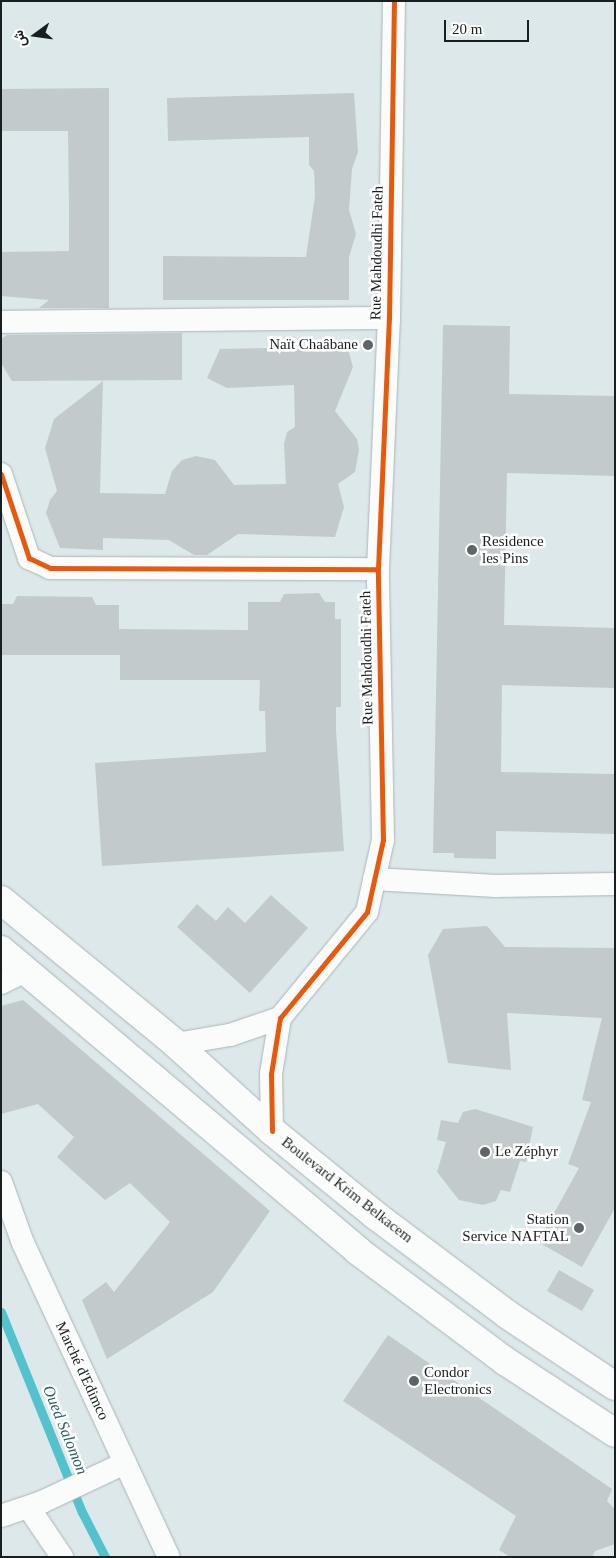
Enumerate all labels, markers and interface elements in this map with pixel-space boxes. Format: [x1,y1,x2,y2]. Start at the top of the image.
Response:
north arrow [10,10,60,60]
scale bar [446,10,531,42]
text: 20 m [452,21,482,37]
text: ش [11,29,29,49]
street label: Rue Mahdoudhi Fateh [367,186,387,320]
place label: Naït Chaâbane [269,336,358,354]
marker: Naït Chaâbane [362,339,374,351]
place label: Residence les Pins [482,532,544,567]
marker: Residence les Pins [466,544,478,556]
street label: Rue Mahdoudhi Fateh [357,591,377,725]
street label: Boulevard Krim Belkacem [278,1133,416,1247]
place label: Le Zéphyr [495,1143,558,1161]
marker: Le Zéphyr [479,1146,491,1158]
place label: Station Service NAFTAL [462,1210,569,1245]
marker: Station Service NAFTAL [573,1222,585,1234]
street label: Marché d'Edimco [51,1319,113,1423]
place label: Condor Electronics [424,1363,491,1398]
marker: Condor Electronics [408,1375,420,1387]
water label: Oued Salomon [38,1383,92,1477]

